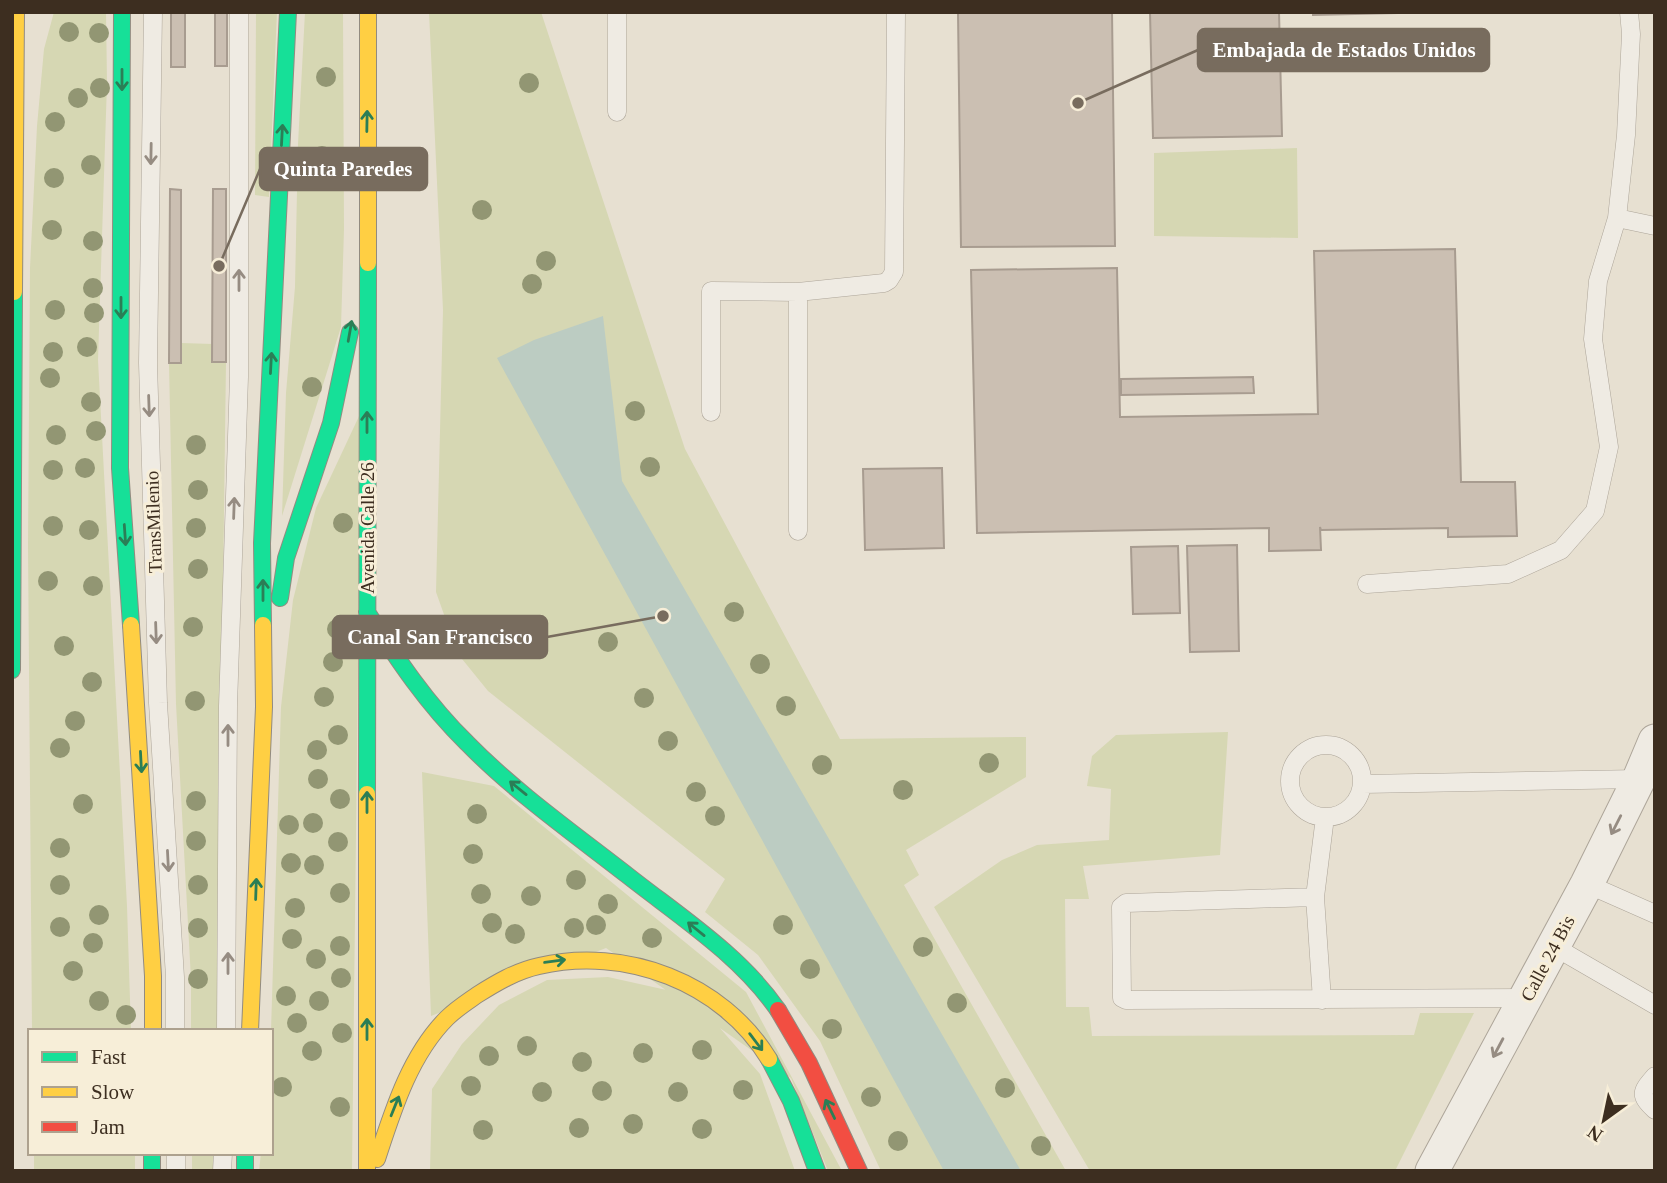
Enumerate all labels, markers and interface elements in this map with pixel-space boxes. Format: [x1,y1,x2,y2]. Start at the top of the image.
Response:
callout: Embajada de Estados Unidos [1198,29,1489,71]
text: Embajada de Estados Unidos [1212,38,1476,62]
one-way arrow [115,69,129,92]
one-way arrow [360,109,374,132]
one-way arrow [276,124,289,147]
one-way arrow [144,142,158,165]
callout: Quinta Paredes [260,148,427,190]
text: Quinta Paredes [273,157,413,181]
one-way arrow [232,269,246,292]
one-way arrow [114,296,127,319]
one-way arrow [344,320,357,343]
one-way arrow [265,351,278,374]
one-way arrow [143,394,156,417]
one-way arrow [360,410,374,433]
street label: Avenida Calle 26 [357,462,378,594]
street label: TransMilenio [141,470,166,574]
one-way arrow [228,496,241,519]
one-way arrow [119,524,132,546]
one-way arrow [256,579,270,602]
callout: Canal San Francisco [333,616,547,658]
one-way arrow [150,622,163,645]
text: Canal San Francisco [347,625,533,649]
one-way arrow [221,724,235,747]
one-way arrow [135,750,148,773]
one-way arrow [509,780,527,796]
one-way arrow [360,790,374,813]
one-way arrow [1609,814,1623,835]
one-way arrow [162,849,175,871]
one-way arrow [249,878,262,901]
street label: Calle 24 Bis [1516,912,1579,1005]
one-way arrow [687,922,705,937]
one-way arrow [221,951,235,974]
one-way arrow [543,954,566,967]
one-way arrow [360,1018,374,1041]
legend [28,1029,273,1155]
one-way arrow [749,1032,764,1051]
one-way arrow [1491,1037,1505,1058]
text: Fast [91,1045,126,1069]
text: Slow [91,1080,135,1104]
north arrow [1569,1085,1639,1155]
one-way arrow [390,1096,403,1118]
one-way arrow [822,1099,836,1120]
text: Jam [91,1115,125,1139]
text: N [1583,1121,1606,1146]

